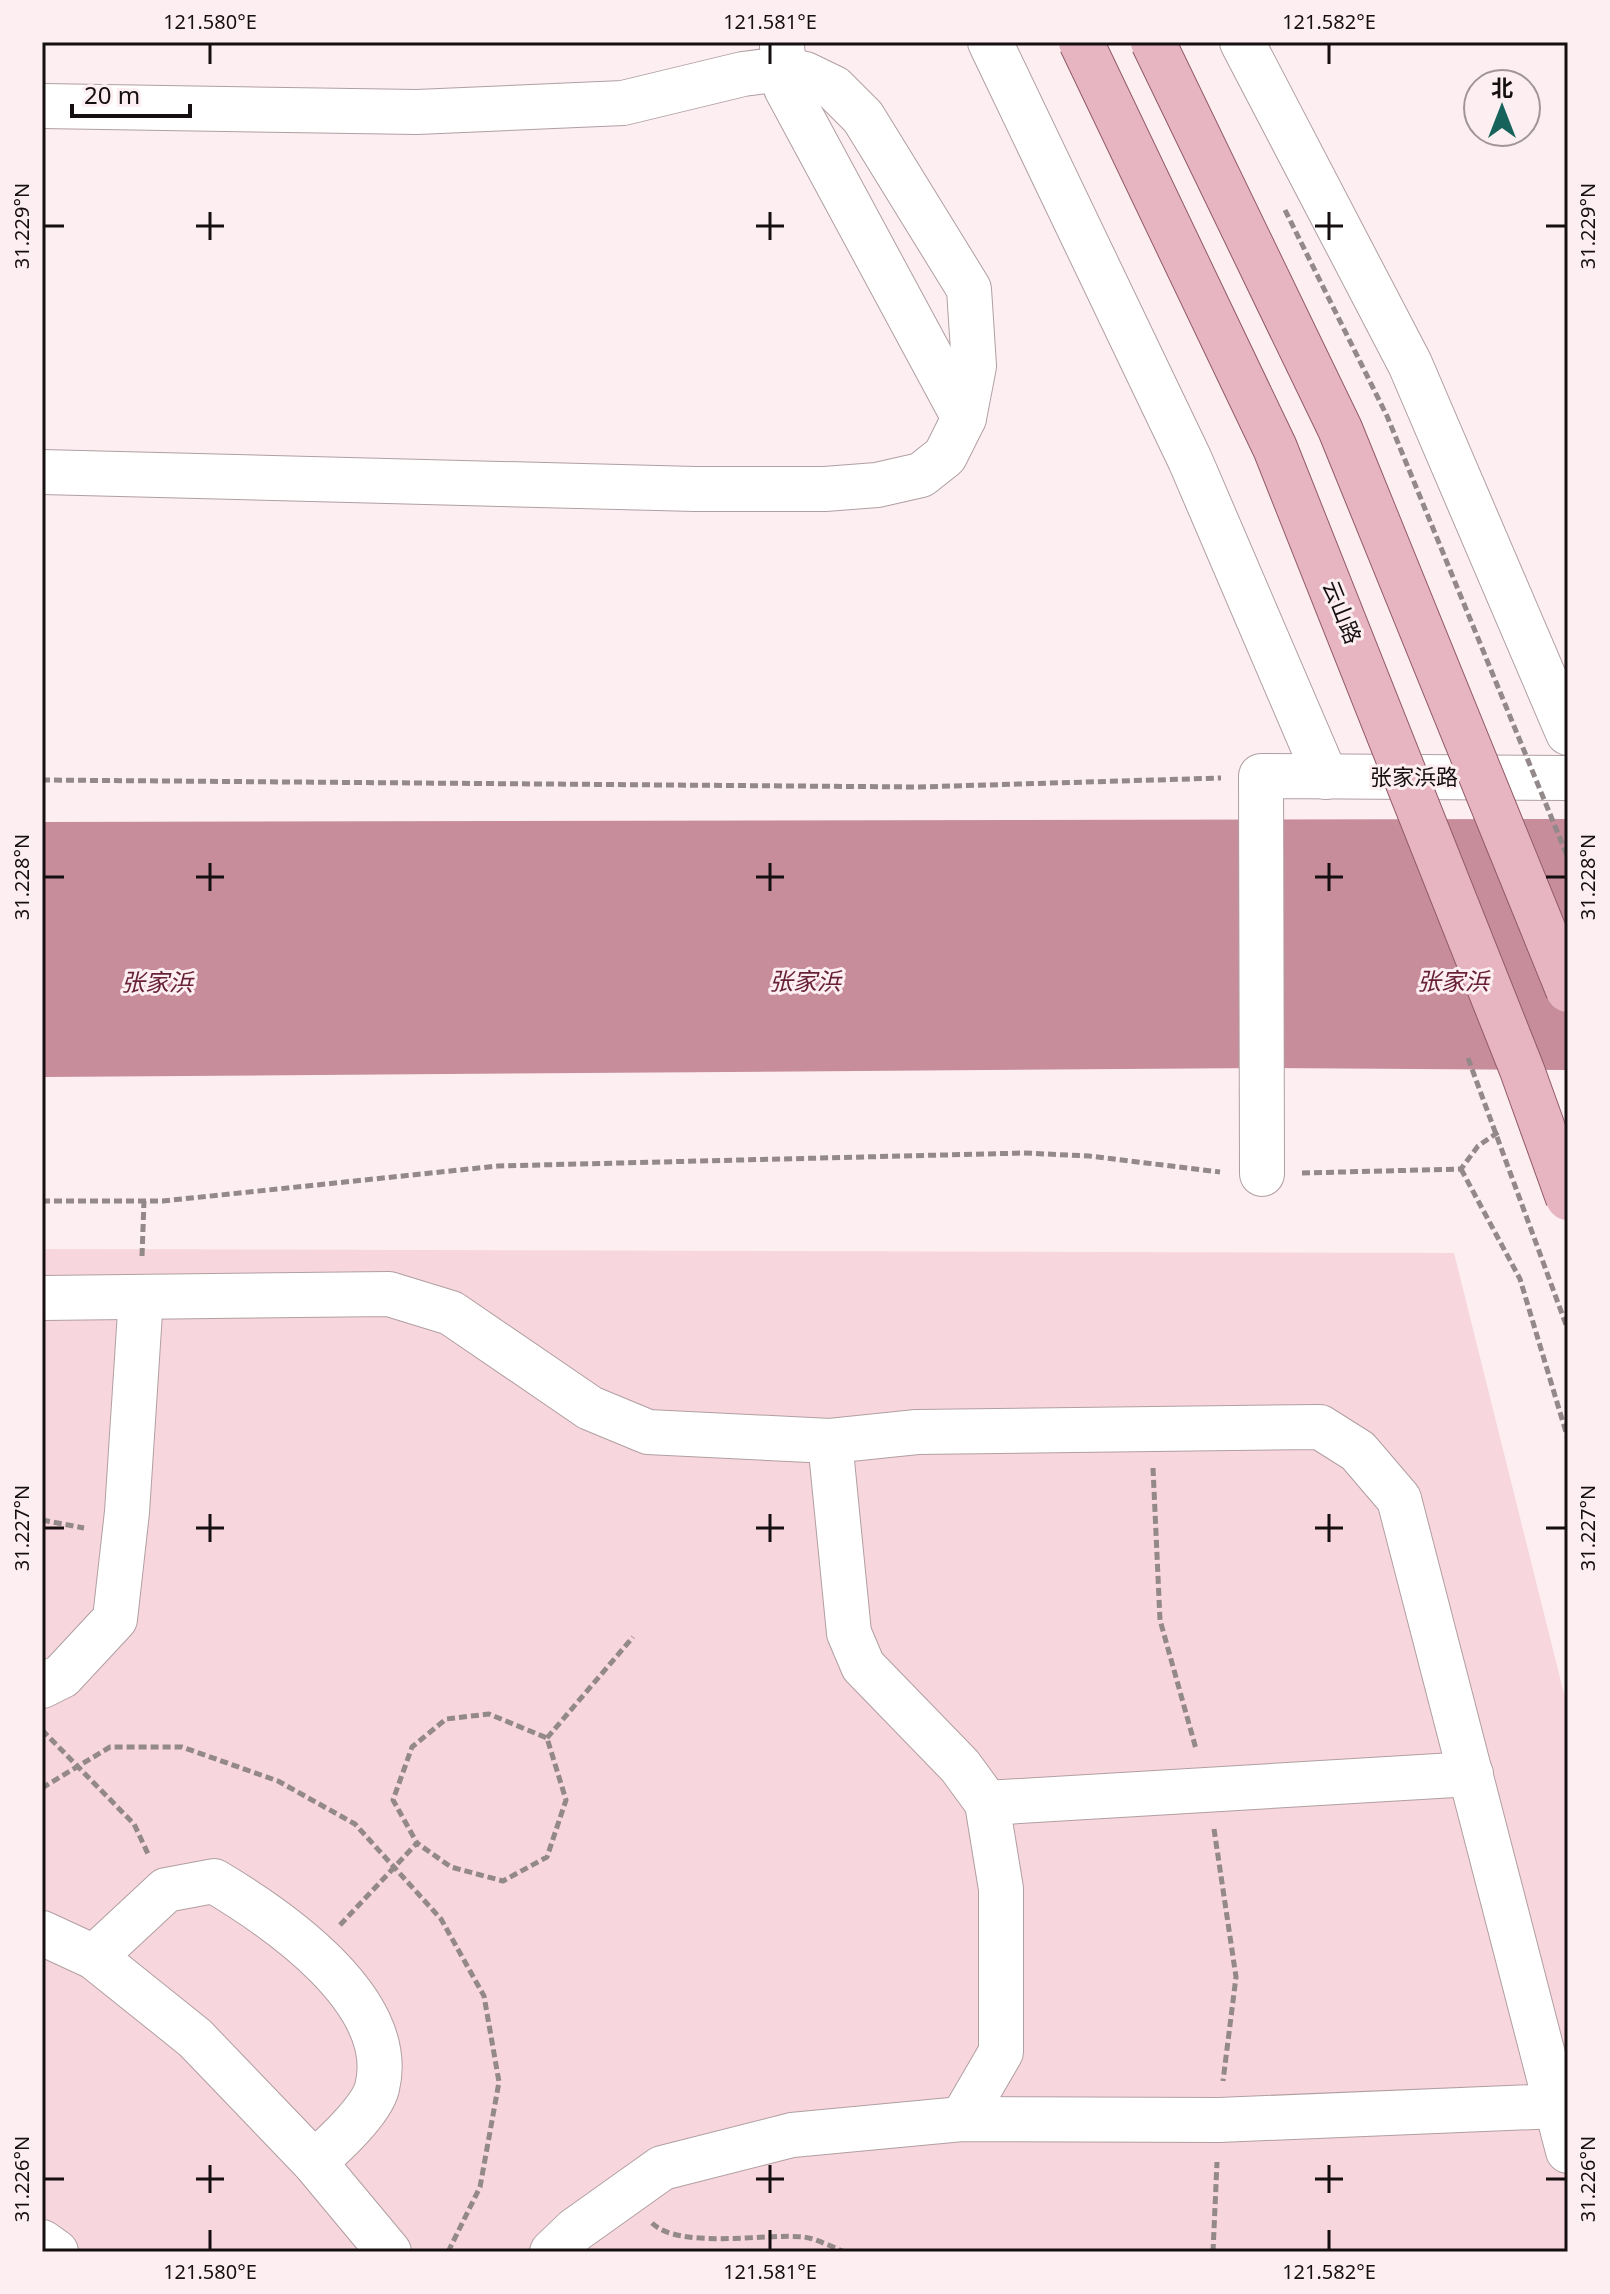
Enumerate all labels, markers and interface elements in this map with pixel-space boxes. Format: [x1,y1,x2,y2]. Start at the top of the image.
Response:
text: 121.580°E [163,8,257,35]
text: 121.581°E [723,8,817,35]
text: 121.582°E [1282,8,1376,35]
scale bar [72,68,190,118]
north arrow [1462,68,1542,148]
text: 北 [1491,72,1513,102]
text: 20 m [84,78,140,111]
text: 31.229°N [8,183,35,269]
text: 31.229°N [1574,183,1601,269]
street label: 云山路 [1317,575,1369,648]
street label: 张家浜路 [1370,761,1458,791]
text: 31.228°N [8,834,35,920]
text: 31.228°N [1574,834,1601,920]
water label: 张家浜 [769,964,843,997]
water label: 张家浜 [1417,964,1491,997]
water label: 张家浜 [121,965,195,998]
text: 31.227°N [8,1485,35,1571]
text: 31.227°N [1574,1485,1601,1571]
text: 31.226°N [8,2136,35,2222]
text: 31.226°N [1574,2136,1601,2222]
text: 121.580°E [163,2258,257,2285]
text: 121.581°E [723,2258,817,2285]
text: 121.582°E [1282,2258,1376,2285]

